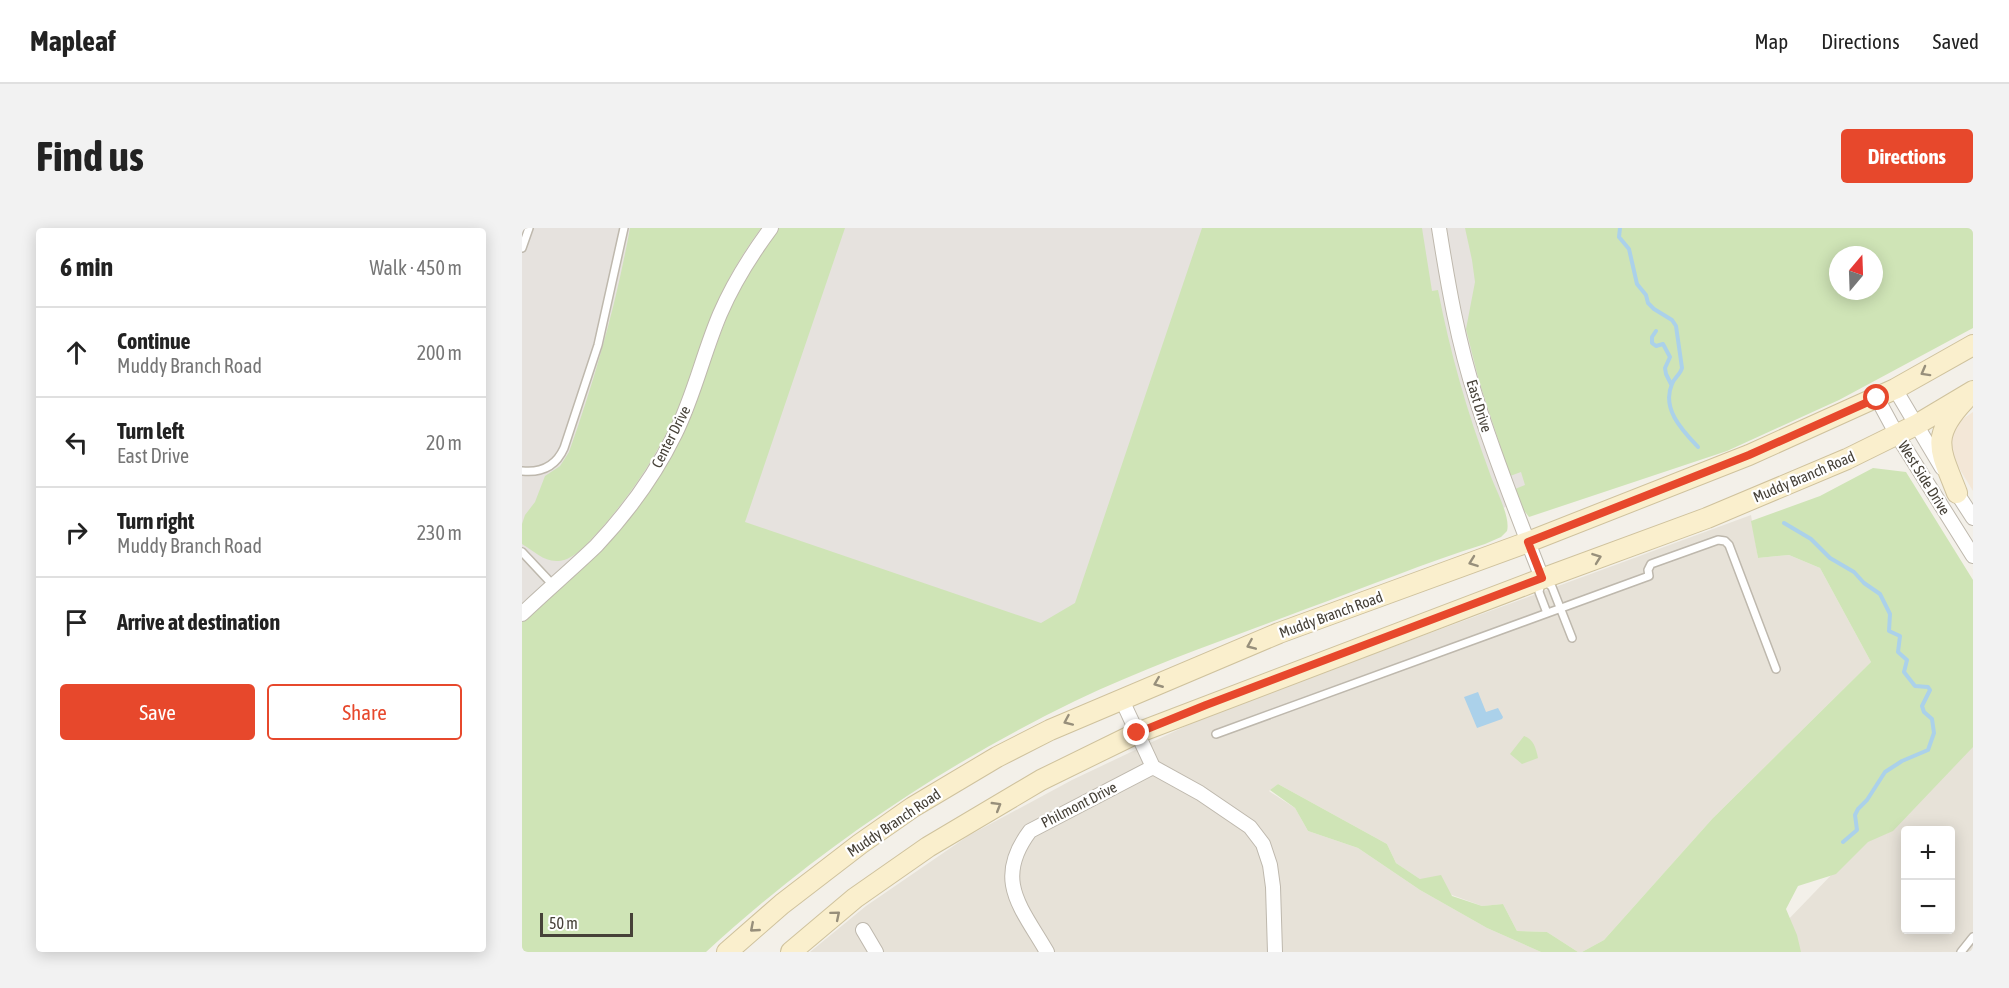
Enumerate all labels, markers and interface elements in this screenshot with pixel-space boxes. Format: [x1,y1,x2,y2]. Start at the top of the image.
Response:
text: Mapleaf [30,25,116,57]
text: Map [1754,29,1788,53]
text: Directions [1821,29,1900,53]
text: Saved [1933,29,1979,53]
button: Directions [1841,129,1973,183]
text: Find us [36,132,144,180]
north arrow [1829,246,1883,300]
text: 6 min [60,252,113,282]
text: Walk · 450 m [370,256,462,279]
text: Continue [117,328,191,354]
icon: ahead [60,336,93,369]
text: 200 m [417,341,462,364]
text: Muddy Branch Road [117,354,262,377]
one-way arrow [1921,365,1931,376]
street label: East Drive [1463,377,1496,434]
route start [1863,384,1889,410]
street label: Center Drive [648,403,694,471]
text: Turn left [117,418,184,444]
icon: left [60,426,93,459]
text: 20 m [426,431,462,454]
street label: West Side Drive [1895,438,1954,518]
text: East Drive [117,444,189,467]
street label: Muddy Branch Road [1750,447,1857,506]
text: Turn right [117,508,194,534]
icon: right [60,516,93,549]
text: 230 m [417,521,462,544]
text: Muddy Branch Road [117,534,262,557]
one-way arrow [1591,553,1602,566]
one-way arrow [1468,555,1479,568]
street label: Muddy Branch Road [1277,588,1385,641]
icon: arrive [60,606,93,639]
text: Arrive at destination [117,609,280,635]
one-way arrow [1247,638,1258,650]
one-way arrow [1153,676,1164,689]
button: Save [60,684,255,740]
button: Share [267,684,462,740]
one-way arrow [1063,714,1074,726]
route end [1123,719,1149,745]
street label: Philmont Drive [1038,778,1120,831]
street label: Muddy Branch Road [844,785,944,860]
one-way arrow [991,801,1001,813]
map controls [1901,826,1955,934]
button: + [1901,826,1955,880]
button: − [1901,880,1955,934]
scale bar [540,910,633,938]
one-way arrow [829,911,840,922]
text: 50 m [549,914,578,932]
one-way arrow [750,921,761,932]

